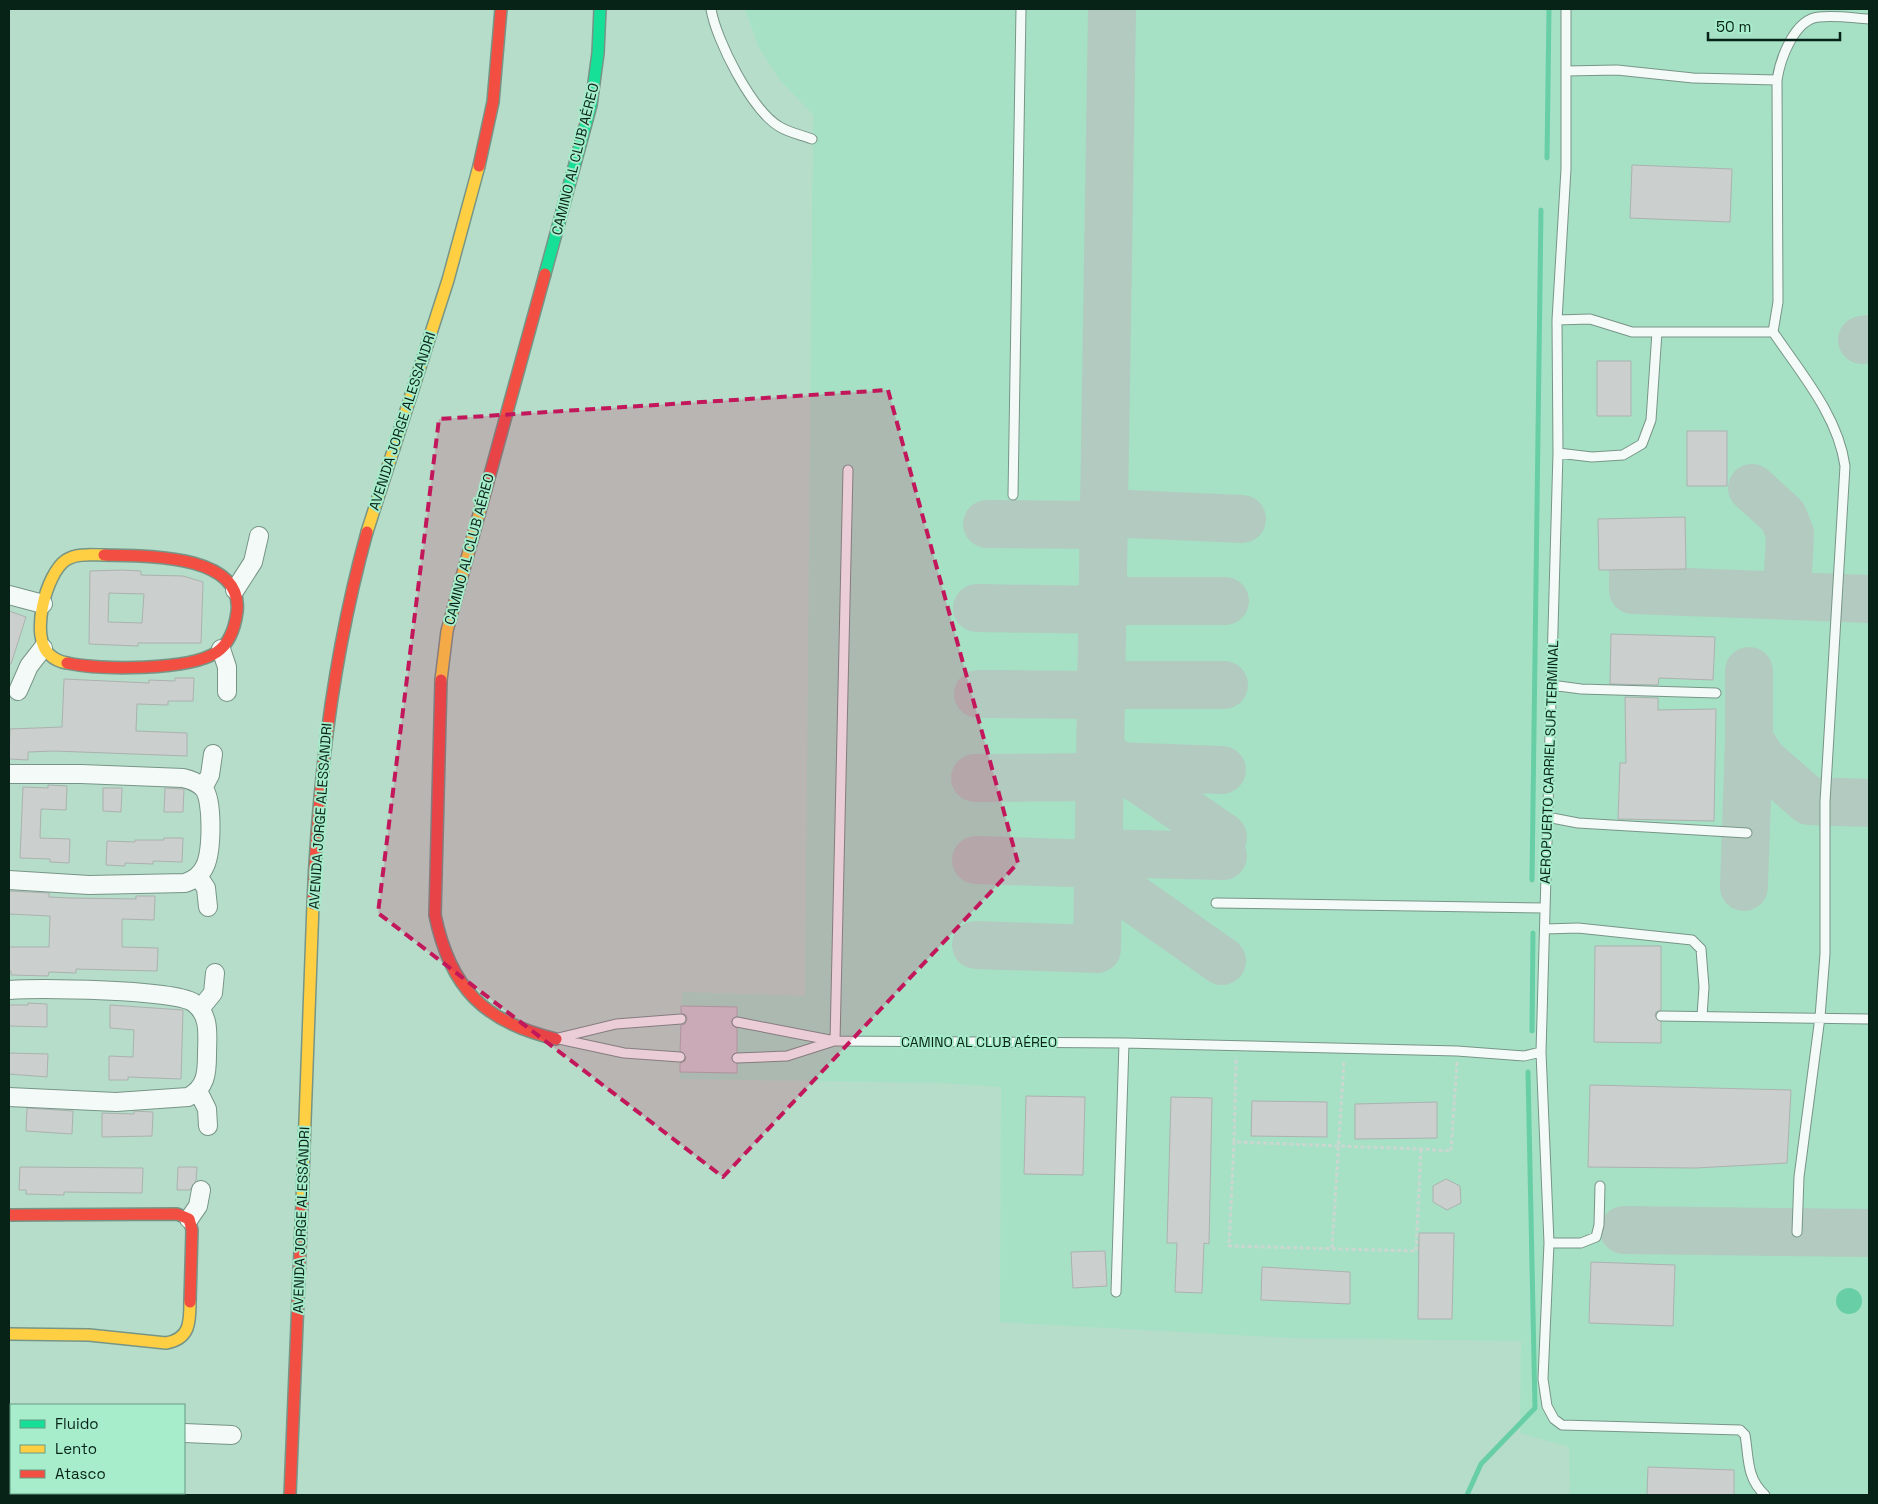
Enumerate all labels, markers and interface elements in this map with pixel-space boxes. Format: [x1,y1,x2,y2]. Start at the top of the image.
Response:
scale bar [1708,10,1840,42]
text: 50 m [1716,17,1751,36]
street label: CAMINO AL CLUB AÉREO [547,81,603,237]
street label: AVENIDA JORGE ALESSANDRI [365,329,439,513]
street label: CAMINO AL CLUB AÉREO [440,471,498,627]
street label: AEROPUERTO CARRIEL SUR TERMINAL [1536,640,1562,884]
street label: AVENIDA JORGE ALESSANDRI [305,722,335,910]
street label: CAMINO AL CLUB AÉREO [901,1033,1057,1051]
street label: AVENIDA JORGE ALESSANDRI [289,1126,313,1314]
legend [10,1404,185,1494]
text: Fluido [55,1414,99,1433]
text: Lento [55,1439,97,1458]
text: Atasco [55,1464,106,1483]

